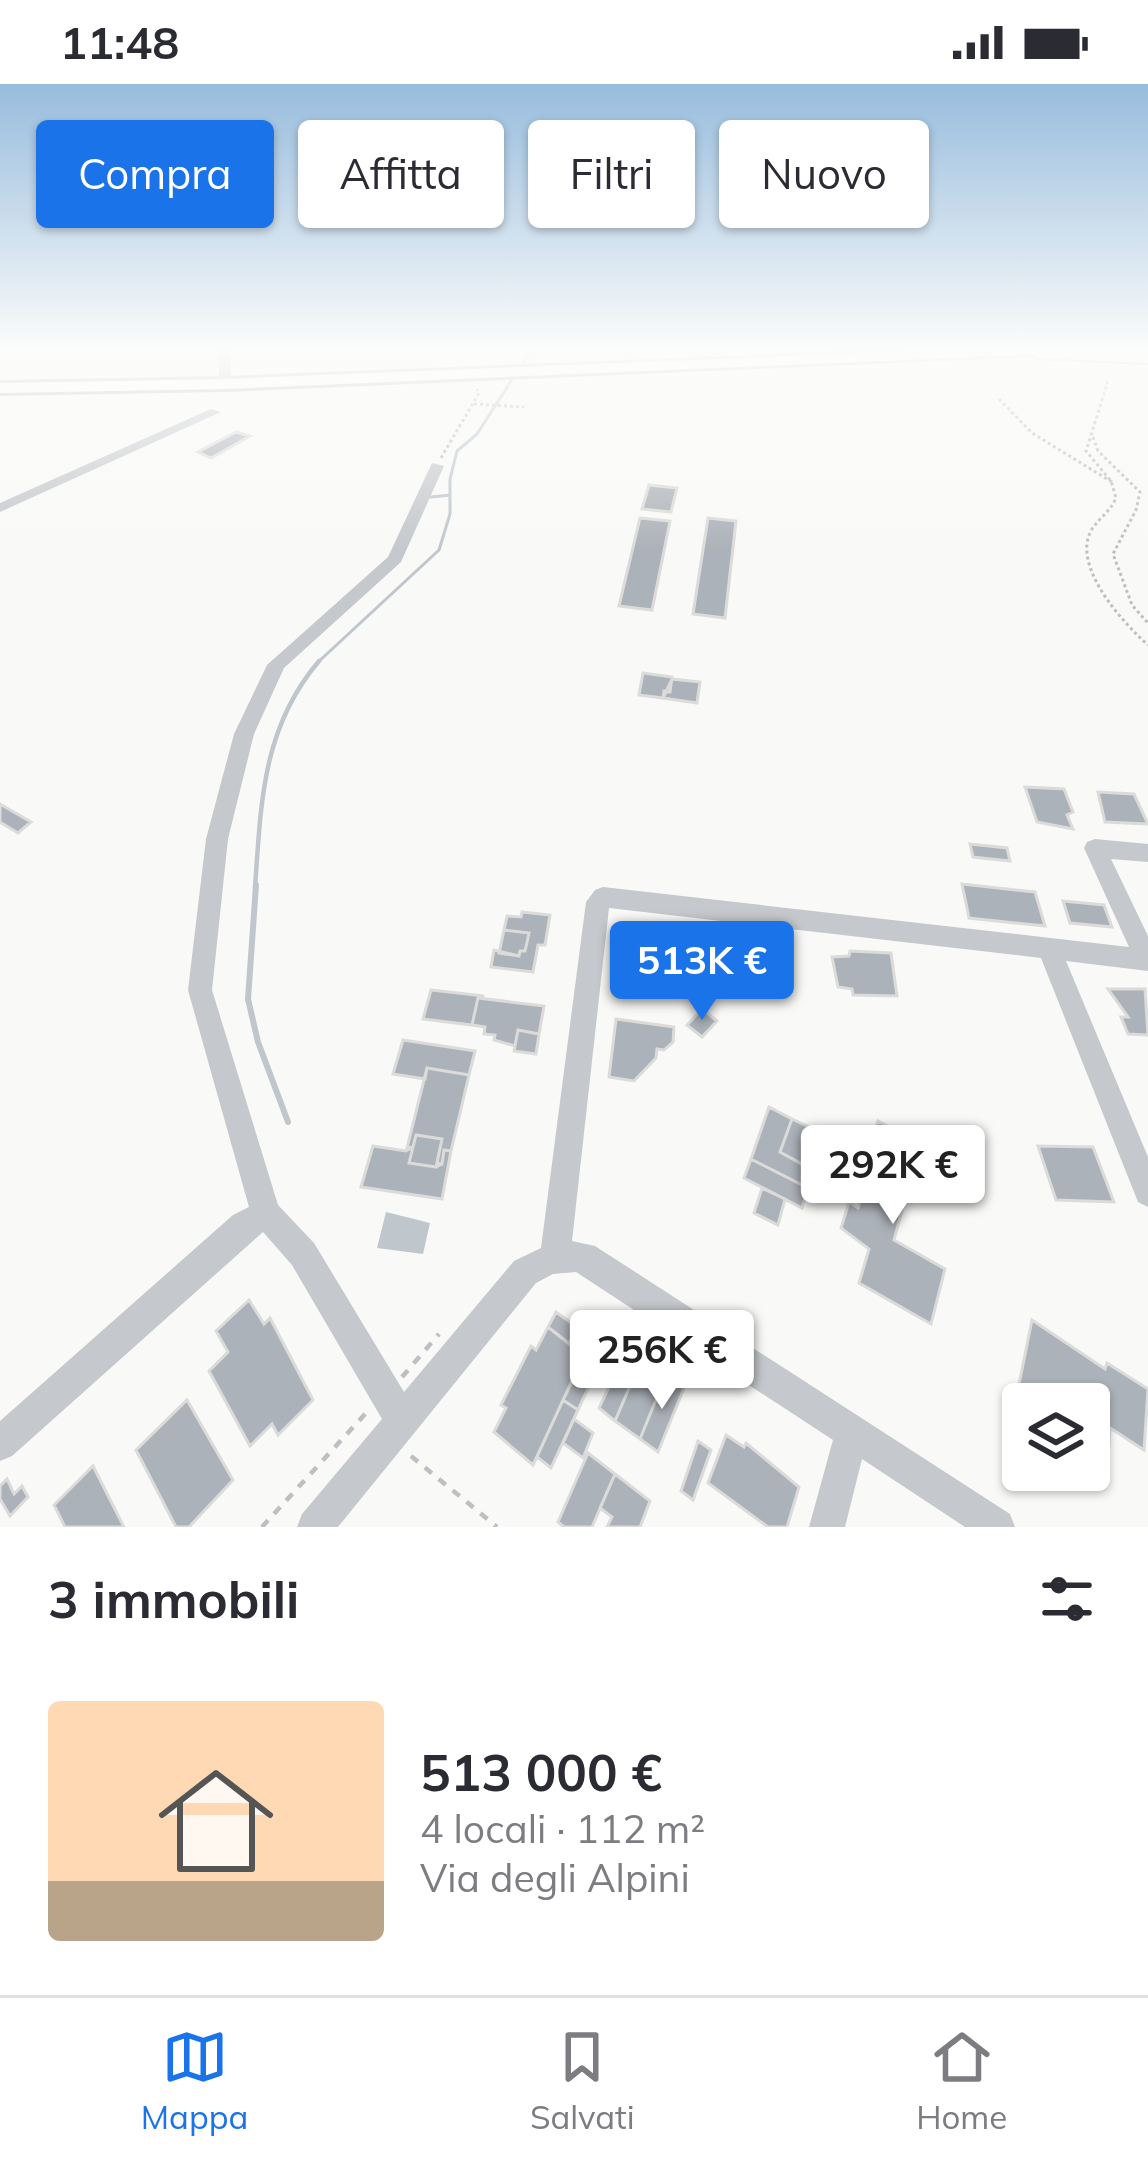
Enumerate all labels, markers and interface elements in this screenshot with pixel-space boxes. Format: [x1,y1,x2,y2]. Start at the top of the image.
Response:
text: 11:48 [60,14,179,70]
chip: Compra [36,120,274,228]
chip: Affitta [298,120,504,228]
chip: Filtri [528,120,695,228]
chip: Nuovo [719,120,929,228]
pin: 513K € [604,921,800,1023]
text: 513K € [637,935,767,984]
pin: 292K € [795,1125,991,1227]
text: 292K € [828,1139,958,1188]
pin: 256K € [564,1310,760,1412]
text: 256K € [597,1324,727,1373]
map controls [1002,1383,1110,1491]
button: layers [1002,1383,1110,1491]
icon: filters [1034,1566,1100,1632]
text: 3 immobili [48,1567,299,1631]
text: 513 000 € [420,1740,662,1804]
icon: home [144,1749,288,1893]
text: 4 locali · 112 m² [420,1804,705,1853]
text: Via degli Alpini [420,1853,690,1902]
tab: Mappa [141,2024,248,2137]
tab: Salvati [530,2024,635,2137]
tab: Home [916,2024,1007,2137]

